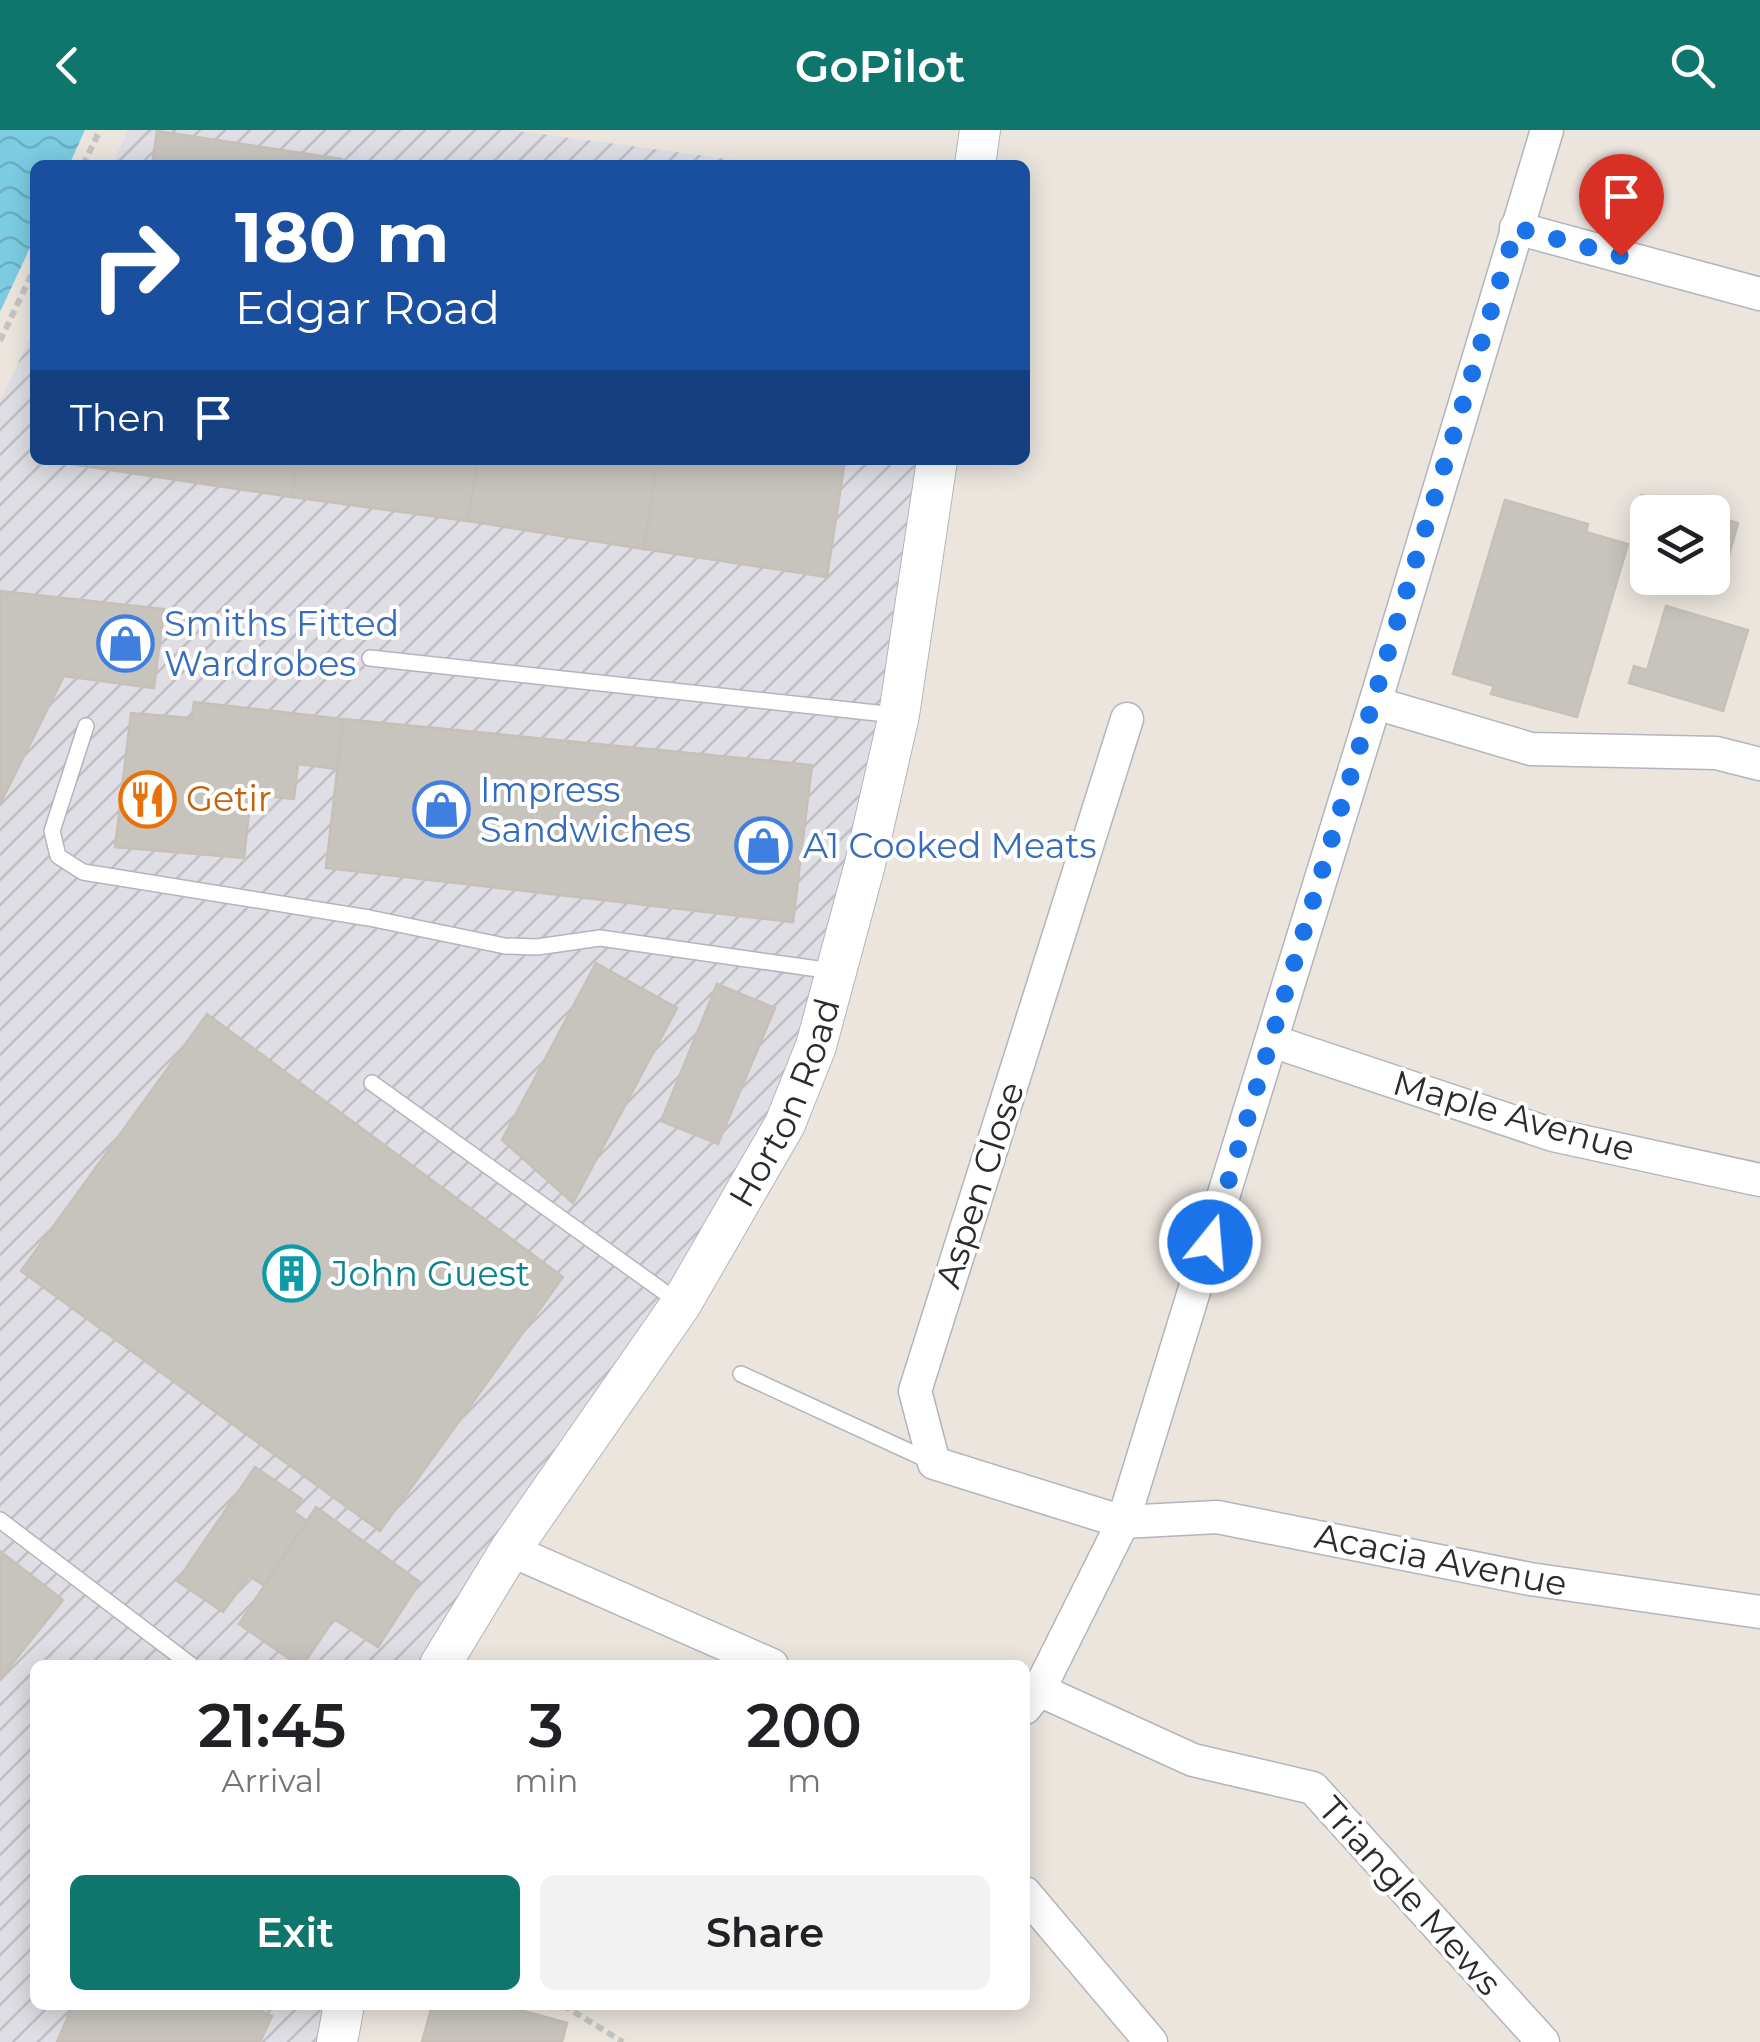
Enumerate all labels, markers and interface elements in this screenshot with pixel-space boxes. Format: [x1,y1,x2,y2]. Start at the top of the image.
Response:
icon: back [40,38,95,93]
text: GoPilot [795,38,965,93]
icon: search [1665,38,1720,93]
pin [1579,154,1664,257]
icon: arrive [1594,169,1649,224]
text: 180 m [235,194,449,280]
icon: right [70,200,200,330]
text: Edgar Road [235,280,500,335]
icon: arrive [186,390,241,445]
text: Then [70,394,166,441]
map controls [1630,495,1730,595]
button: layers [1630,495,1730,595]
place label: Smiths Fitted Wardrobes [164,602,399,685]
shop icon: Smiths Fitted Wardrobes [95,614,155,674]
place label: Impress Sandwiches [480,768,691,851]
restaurant icon: Getir [117,769,177,829]
place label: Getir [186,777,272,820]
shop icon: Impress Sandwiches [411,780,471,840]
shop icon: A1 Cooked Meats [734,816,794,876]
place label: A1 Cooked Meats [803,824,1097,867]
street label: Horton Road [720,994,849,1215]
street label: Maple Avenue [1388,1060,1640,1171]
street label: Aspen Close [926,1076,1033,1293]
position arrow [1158,1190,1262,1294]
building icon: John Guest [262,1244,322,1304]
place label: John Guest [330,1252,530,1295]
street label: Acacia Avenue [1311,1514,1571,1605]
text: 21:45 [198,1689,346,1762]
text: 3 [529,1689,564,1762]
text: 200 [746,1689,862,1762]
text: Arrival [222,1761,323,1800]
text: min [514,1761,578,1800]
text: m [787,1761,821,1800]
street label: Triangle Mews [1310,1787,1511,2004]
button: Exit [70,1875,520,1990]
button: Share [540,1875,990,1990]

